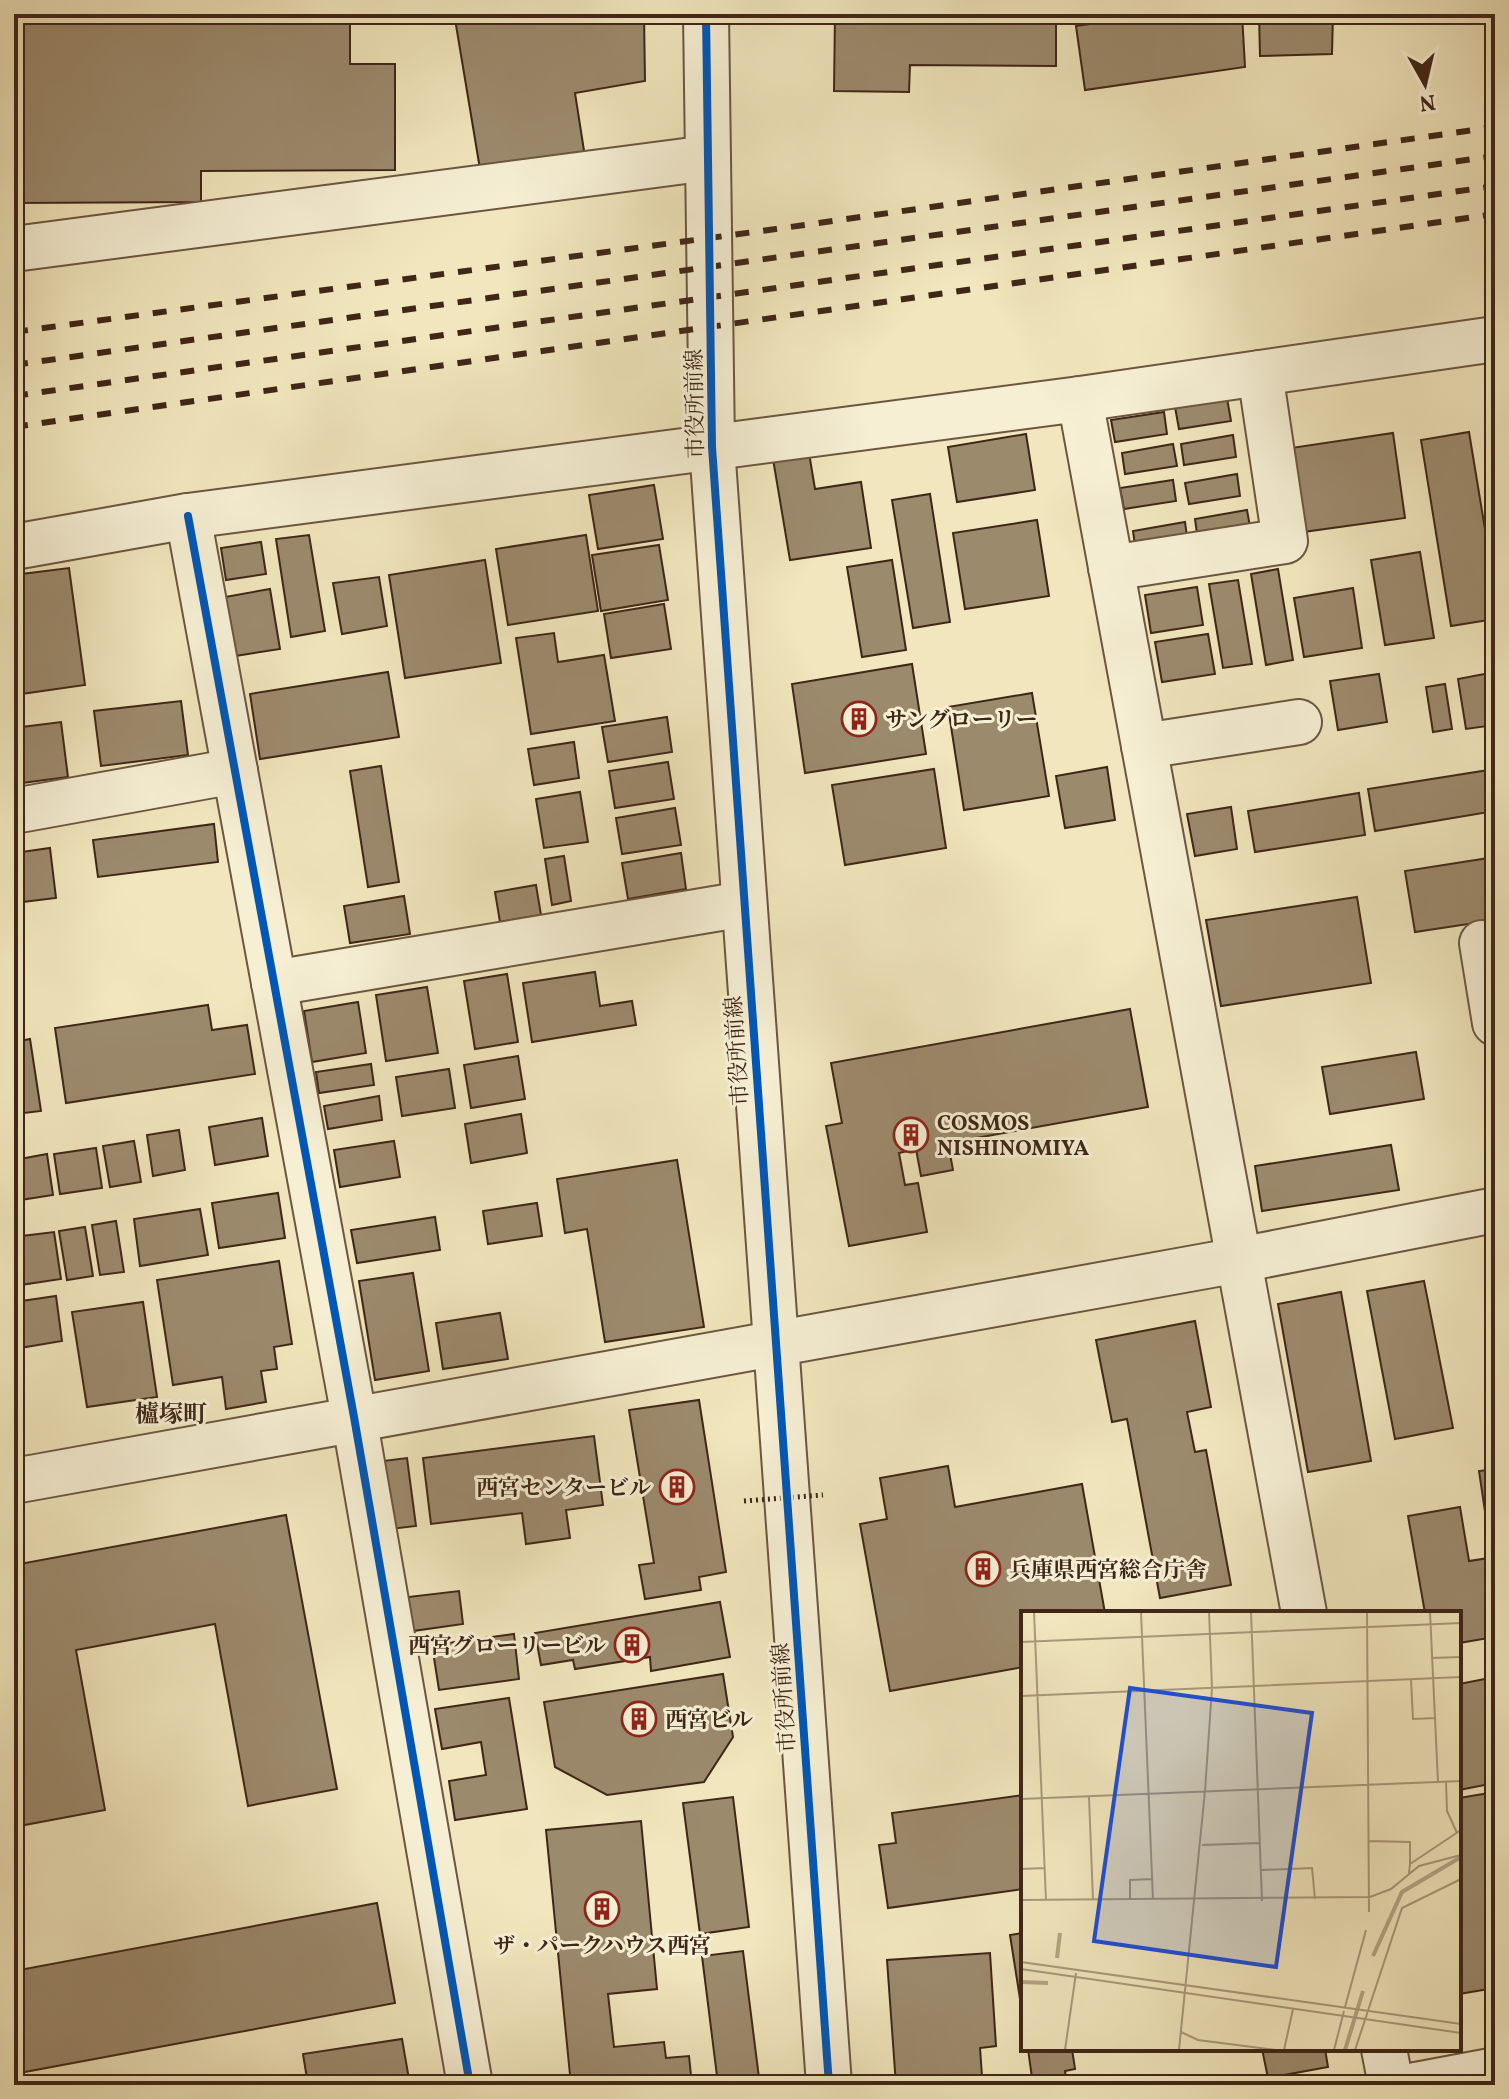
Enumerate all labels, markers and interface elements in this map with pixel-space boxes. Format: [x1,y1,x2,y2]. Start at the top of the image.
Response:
north arrow [1385,44,1465,124]
text: N [1417,85,1438,118]
street label: 市役所前線 [680,349,713,459]
building icon: サングローリー [840,700,878,738]
place label: サングローリー [885,706,1037,737]
street label: 市役所前線 [719,995,758,1107]
place label: COSMOS NISHINOMIYA [937,1109,1090,1165]
building icon: COSMOS NISHINOMIYA [892,1116,930,1154]
district label: 櫨塚町 [135,1399,207,1433]
building icon: 西宮センタービル [658,1468,696,1506]
place label: 西宮センタービル [476,1474,651,1505]
building icon: 兵庫県西宮総合庁舎 [964,1550,1002,1588]
place label: 兵庫県西宮総合庁舎 [1009,1556,1207,1587]
inset map [1021,1611,1461,2051]
building icon: 西宮グローリービル [613,1626,651,1664]
place label: 西宮グローリービル [408,1632,606,1663]
street label: 市役所前線 [766,1642,805,1754]
building icon: 西宮ビル [620,1700,658,1738]
place label: 西宮ビル [665,1706,753,1737]
building icon: ザ・パークハウス西宮 [583,1890,621,1928]
place label: ザ・パークハウス西宮 [493,1932,711,1963]

